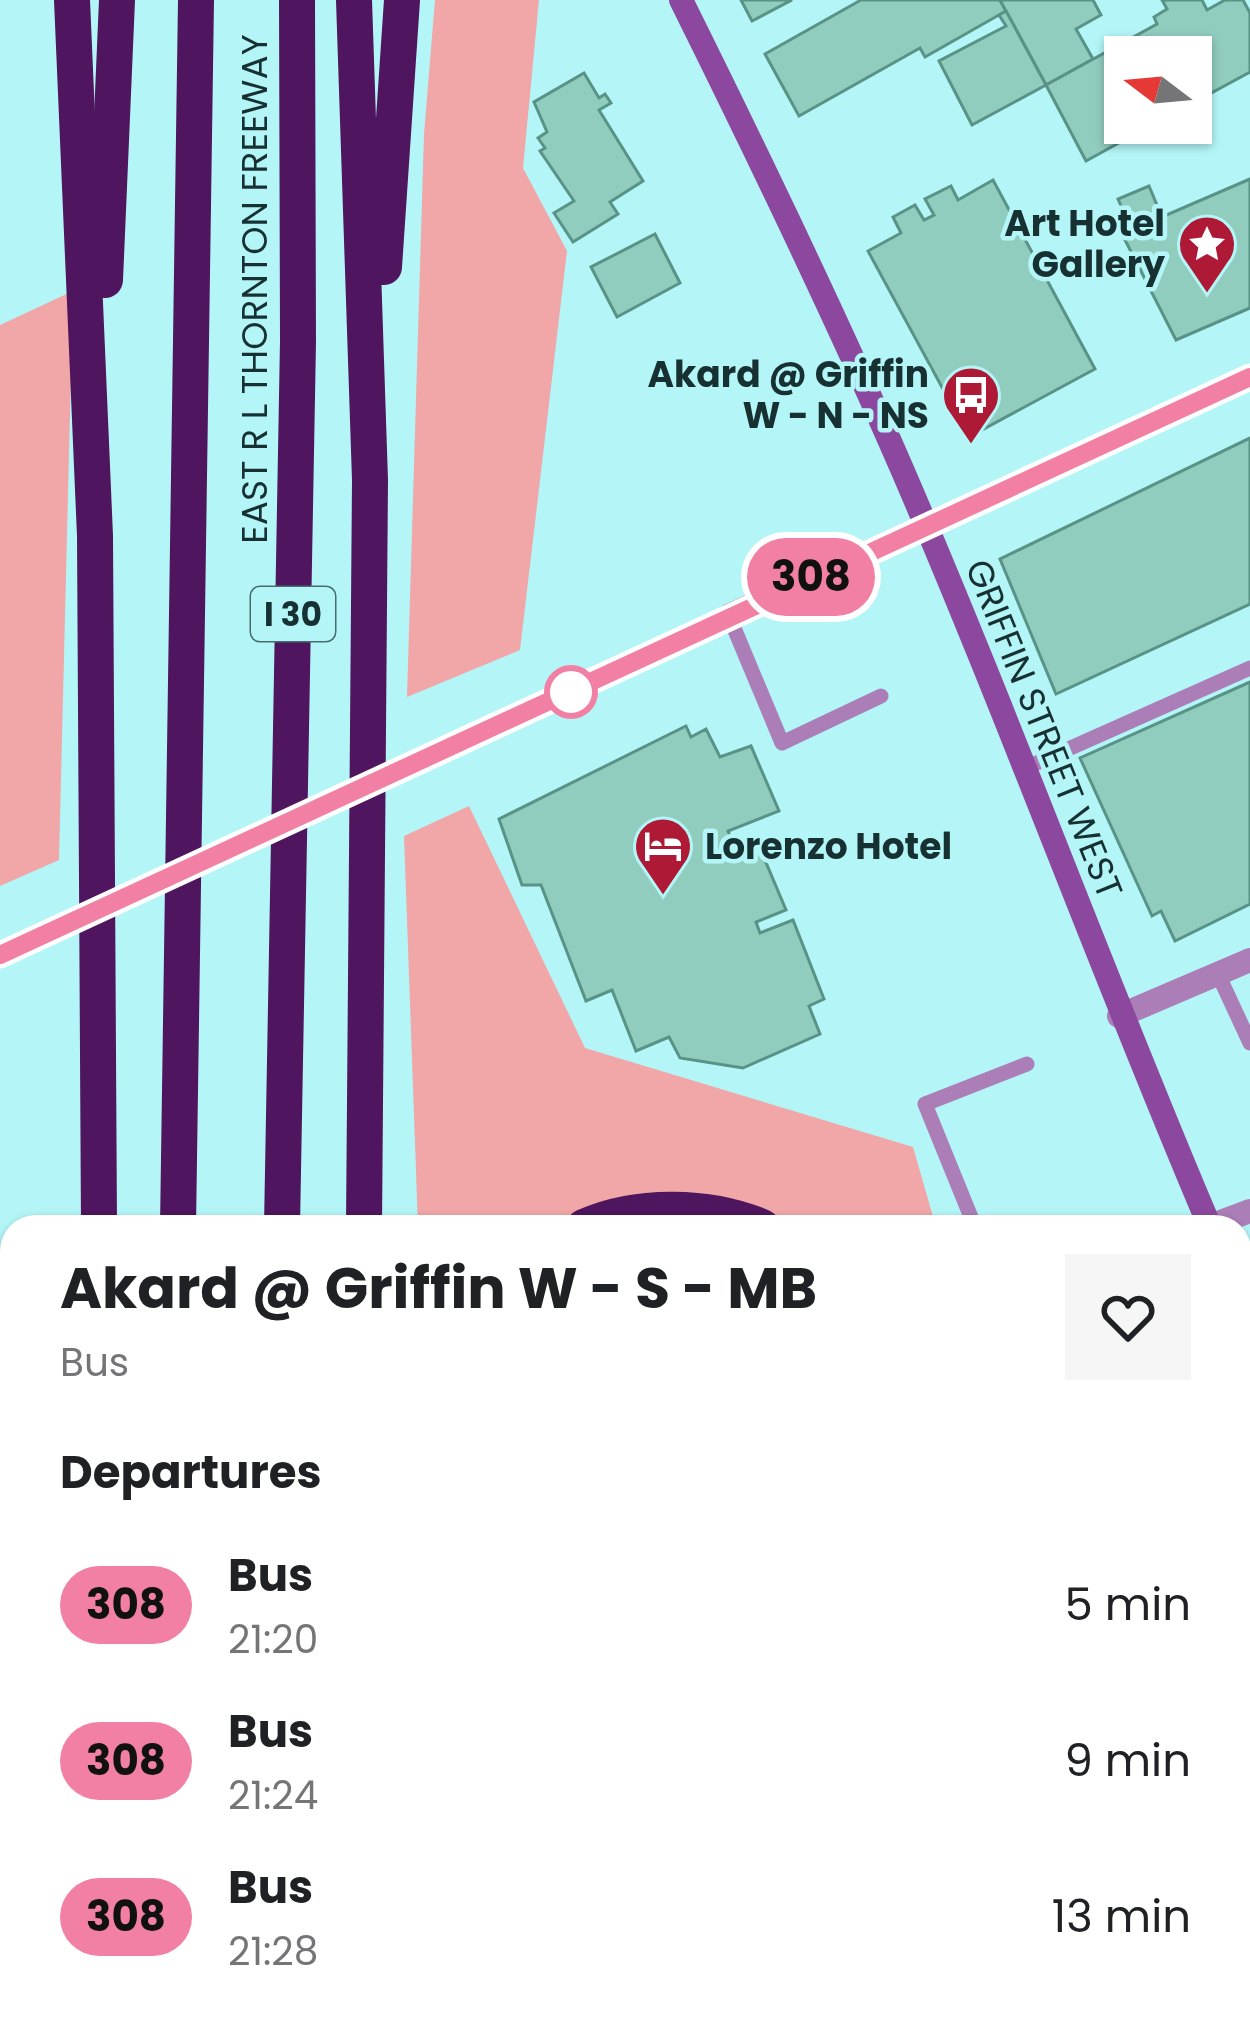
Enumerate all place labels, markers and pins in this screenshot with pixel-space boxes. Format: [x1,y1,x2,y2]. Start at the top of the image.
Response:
place label: Art Hotel Gallery [1004,198,1165,290]
place icon: Art Hotel Gallery [1176,213,1238,295]
place label: Akard @ Griffin W - N - NS [648,349,929,441]
bus stop icon: Akard @ Griffin W - N - NS [940,364,1002,446]
unlabelled marker [546,667,596,717]
hotel icon: Lorenzo Hotel [632,815,694,897]
place label: Lorenzo Hotel [705,821,952,872]

